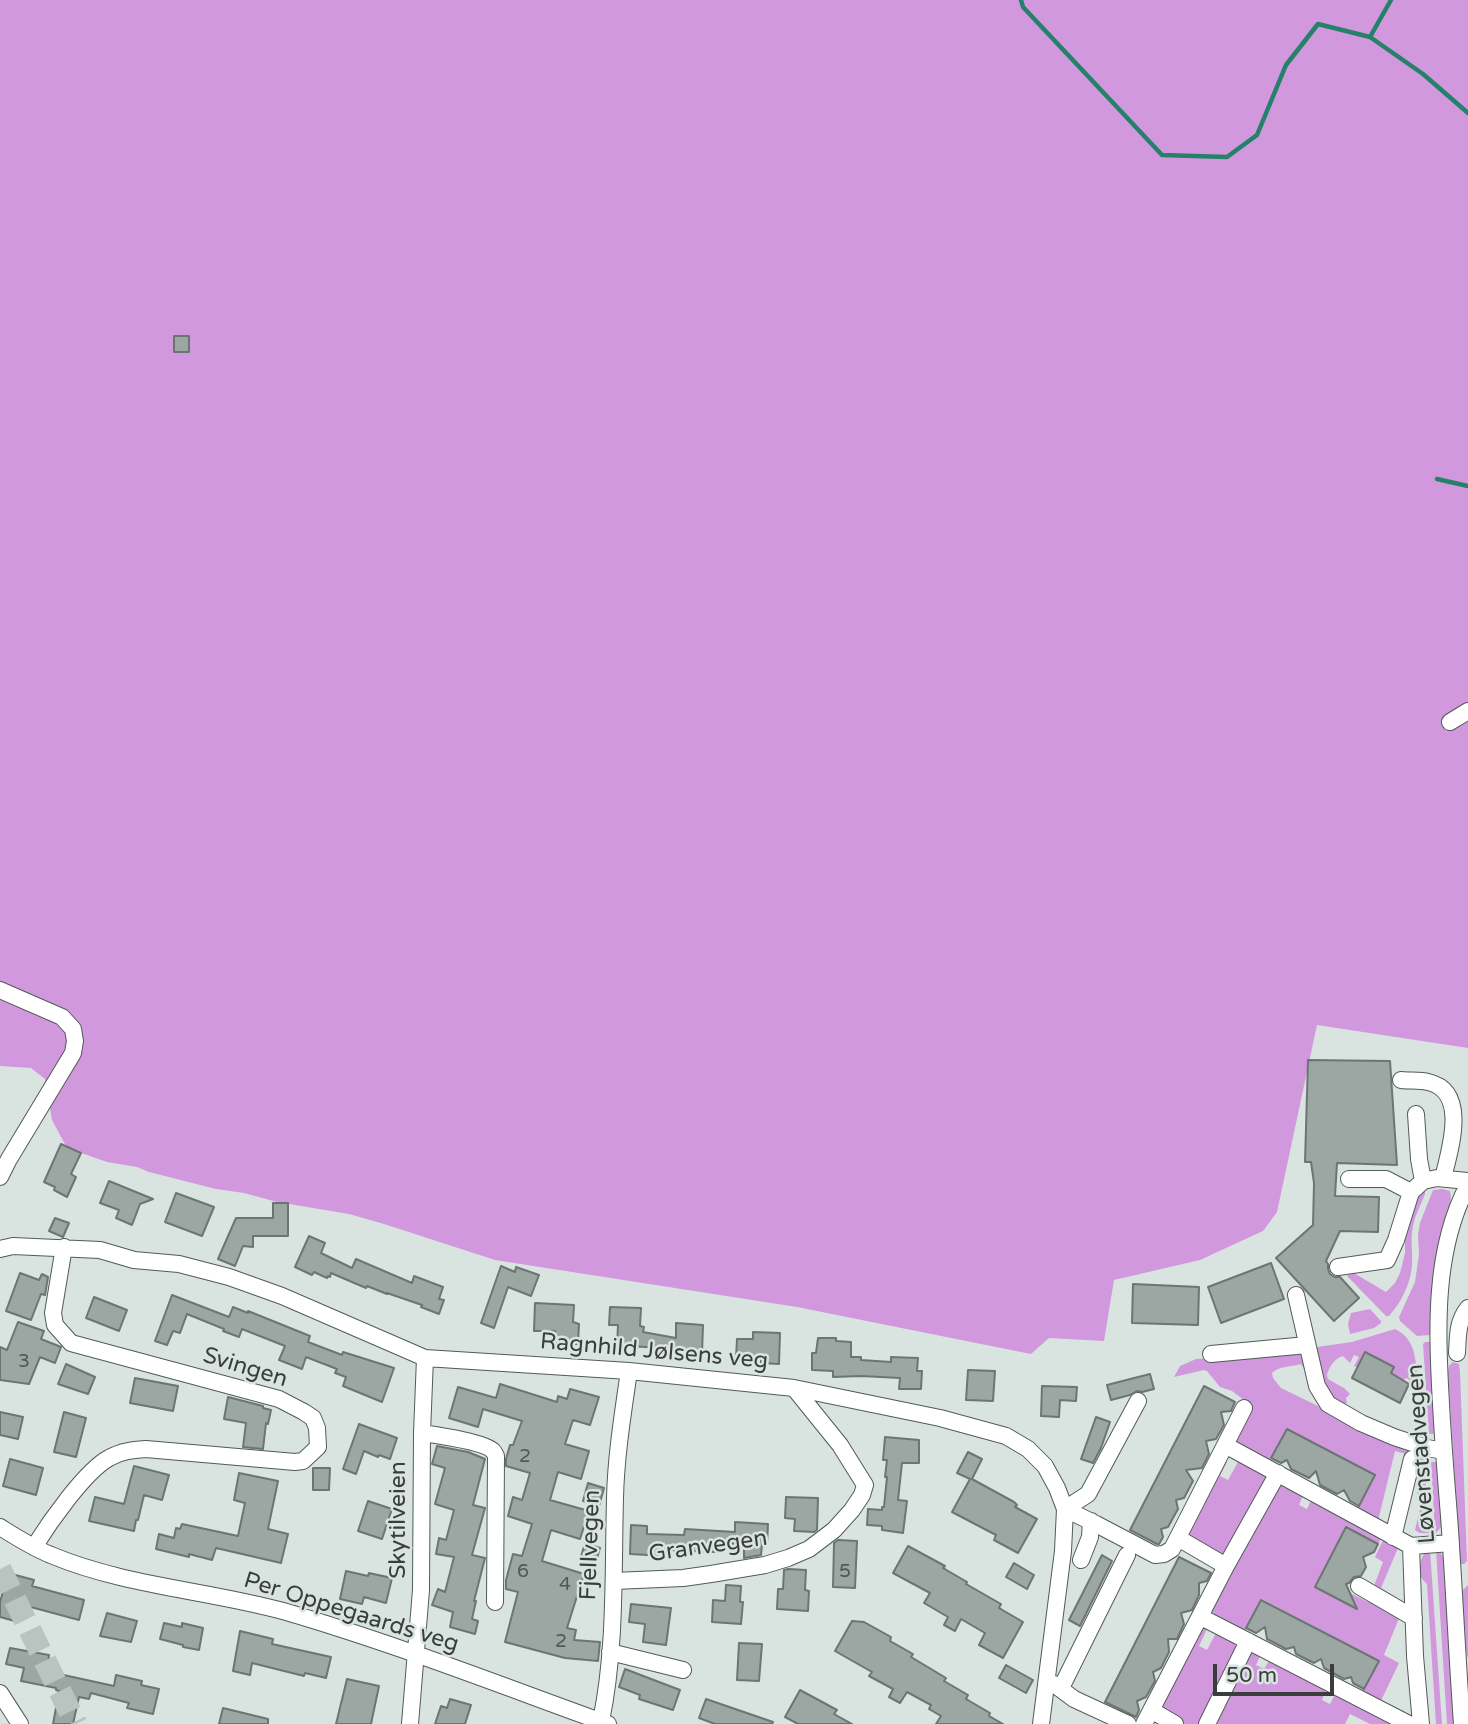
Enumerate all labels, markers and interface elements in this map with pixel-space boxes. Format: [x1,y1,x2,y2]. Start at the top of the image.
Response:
street label: Ragnhild Jølsens veg [539,1328,769,1376]
street label: Svingen [199,1342,291,1394]
house number: 3 [18,1351,30,1373]
street label: Løvenstadvegen [1402,1363,1442,1545]
house number: 2 [519,1446,531,1468]
street label: Skytilveien [385,1461,413,1579]
street label: Fjellvegen [575,1489,607,1601]
street label: Granvegen [647,1525,769,1569]
house number: 6 [517,1561,529,1583]
house number: 5 [839,1561,851,1583]
street label: Per Oppegaards veg [240,1567,462,1659]
house number: 4 [559,1574,571,1596]
house number: 2 [555,1631,567,1653]
scale bar [1216,1650,1337,1694]
text: 50 m [1226,1663,1277,1688]

